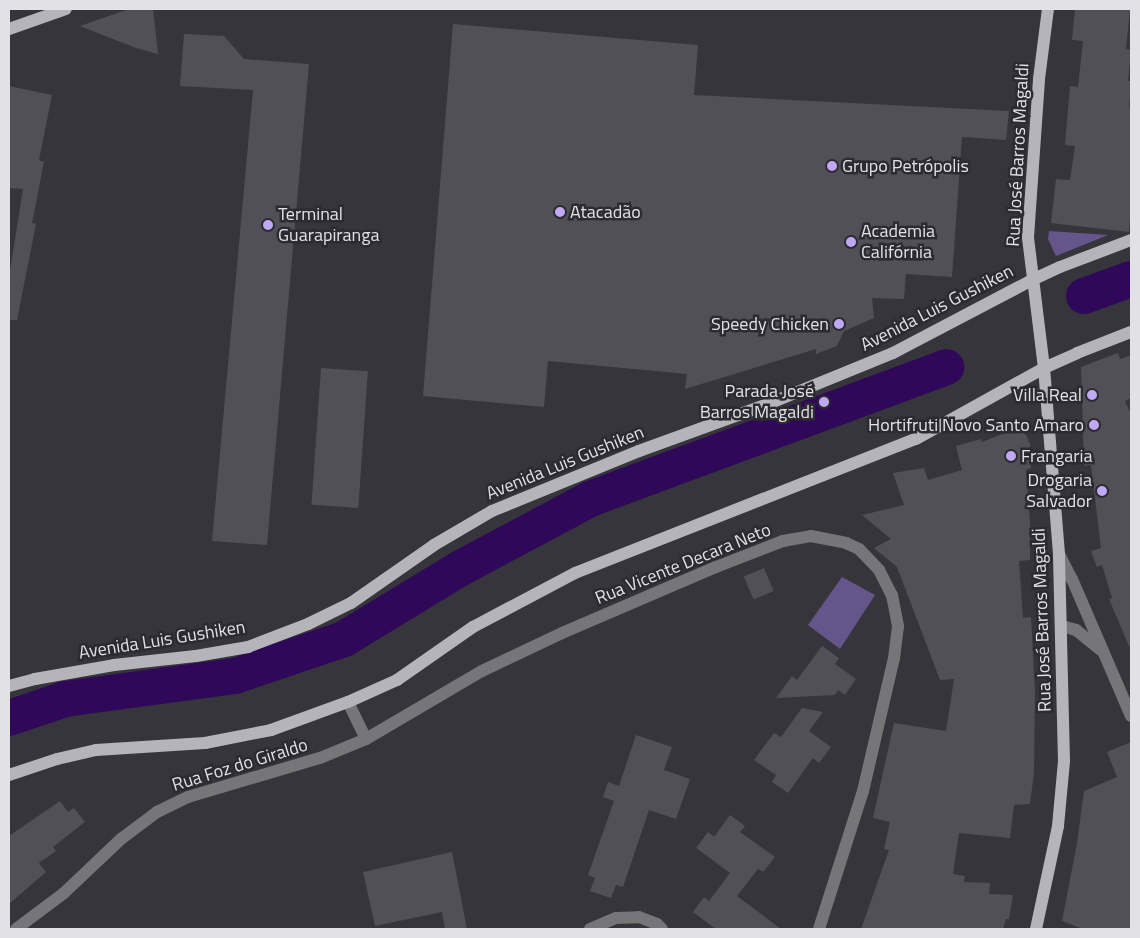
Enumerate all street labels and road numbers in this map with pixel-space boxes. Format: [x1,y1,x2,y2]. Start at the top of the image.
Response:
street label: Rua José Barros Magaldi [1002,63,1034,247]
street label: Avenida Luis Gushiken [857,260,1017,356]
street label: Avenida Luis Gushiken [483,421,647,505]
street label: Rua Vicente Decara Neto [592,519,774,609]
street label: Rua José Barros Magaldi [1028,528,1056,712]
street label: Avenida Luis Gushiken [77,616,247,664]
street label: Rua Foz do Giraldo [170,734,310,796]

